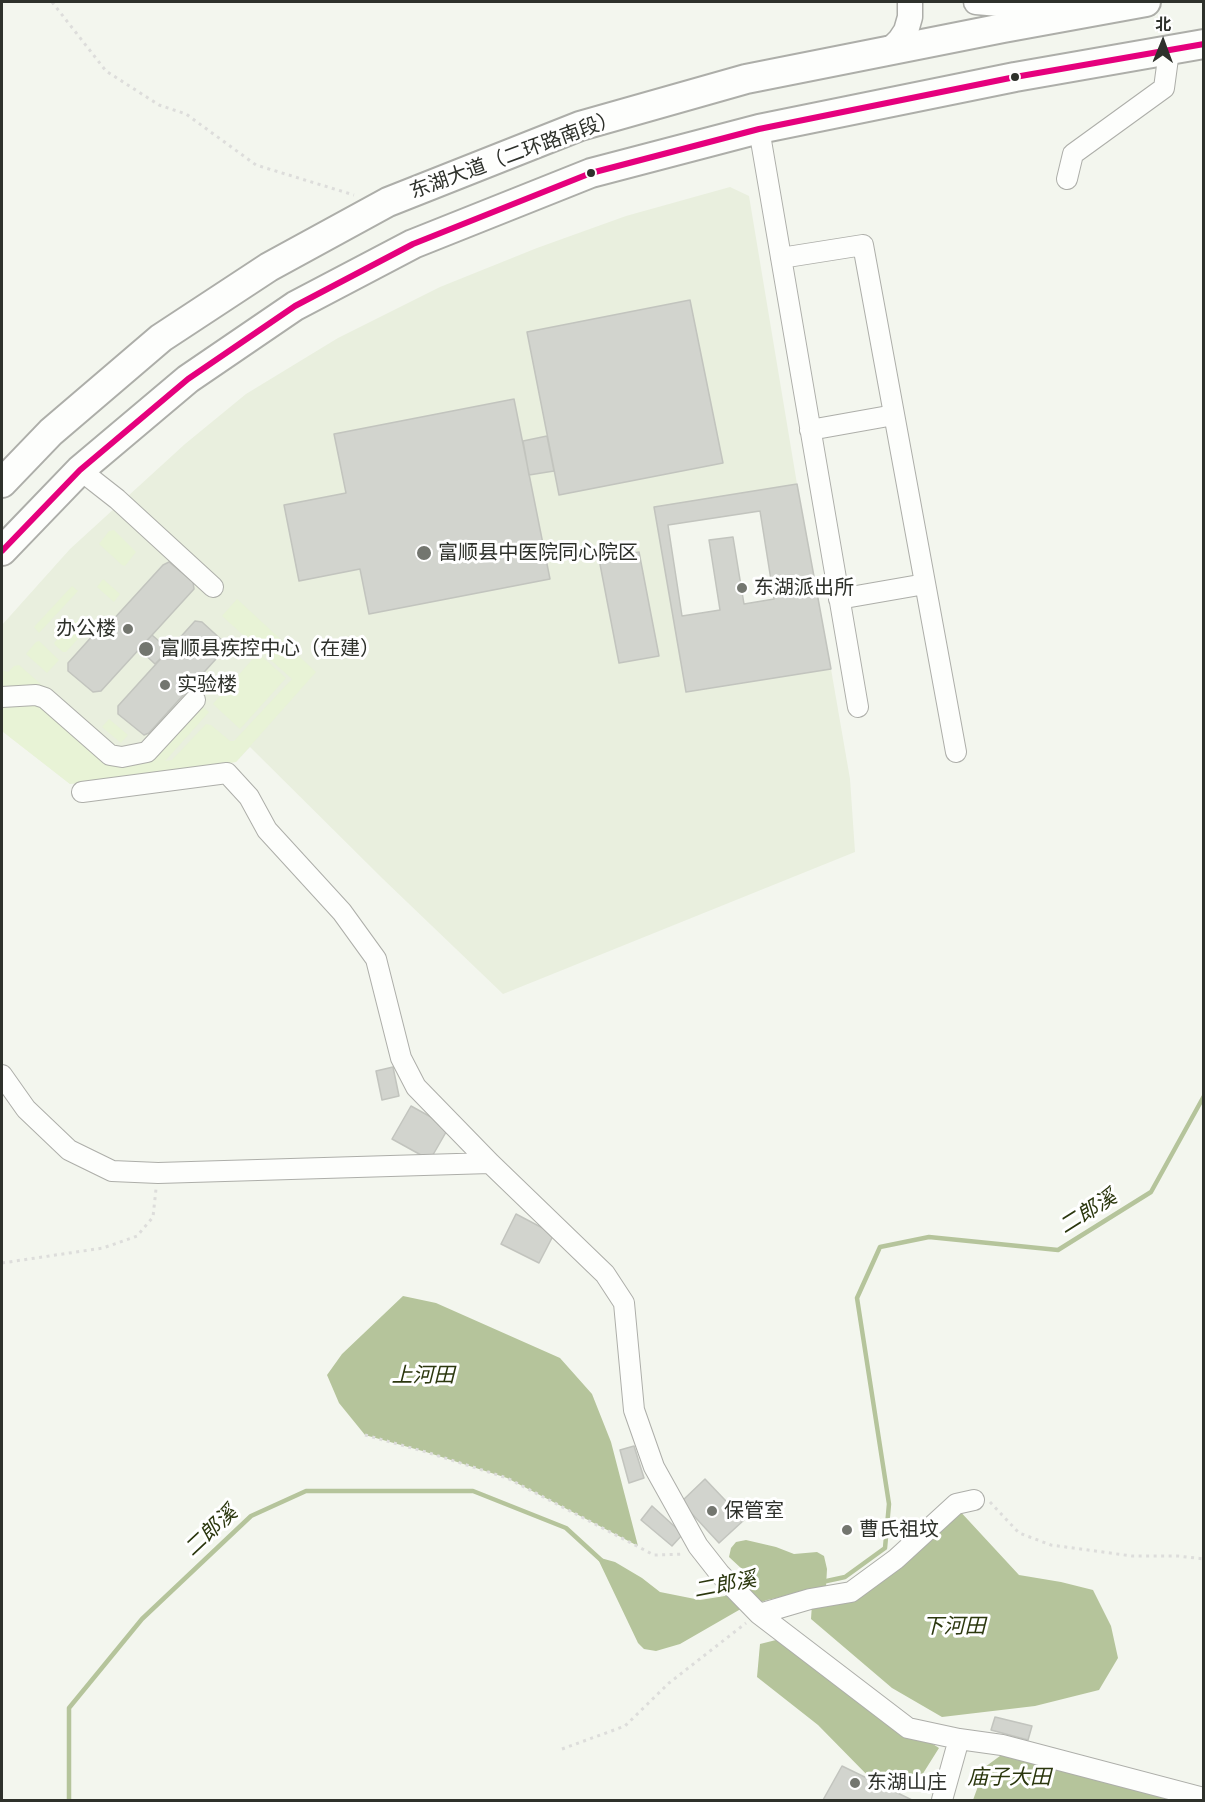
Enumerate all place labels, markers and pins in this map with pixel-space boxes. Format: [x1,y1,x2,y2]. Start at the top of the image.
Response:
unlabelled marker [1009,71,1021,83]
unlabelled marker [585,167,597,179]
place label: 富顺县中医院同心院区 [438,541,638,565]
marker: 富顺县中医院同心院区 [415,544,433,562]
place label: 东湖派出所 [754,576,854,600]
marker: 东湖派出所 [735,581,749,595]
place label: 办公楼 [56,617,116,641]
marker: 办公楼 [121,622,135,636]
place label: 富顺县疾控中心（在建） [160,637,380,661]
marker: 富顺县疾控中心（在建） [137,640,155,658]
place label: 实验楼 [177,673,237,697]
marker: 实验楼 [158,678,172,692]
place label: 保管室 [724,1499,784,1523]
marker: 保管室 [705,1504,719,1518]
place label: 曹氏祖坟 [859,1518,939,1542]
marker: 曹氏祖坟 [840,1523,854,1537]
place label: 东湖山庄 [867,1771,947,1795]
marker: 东湖山庄 [848,1776,862,1790]

